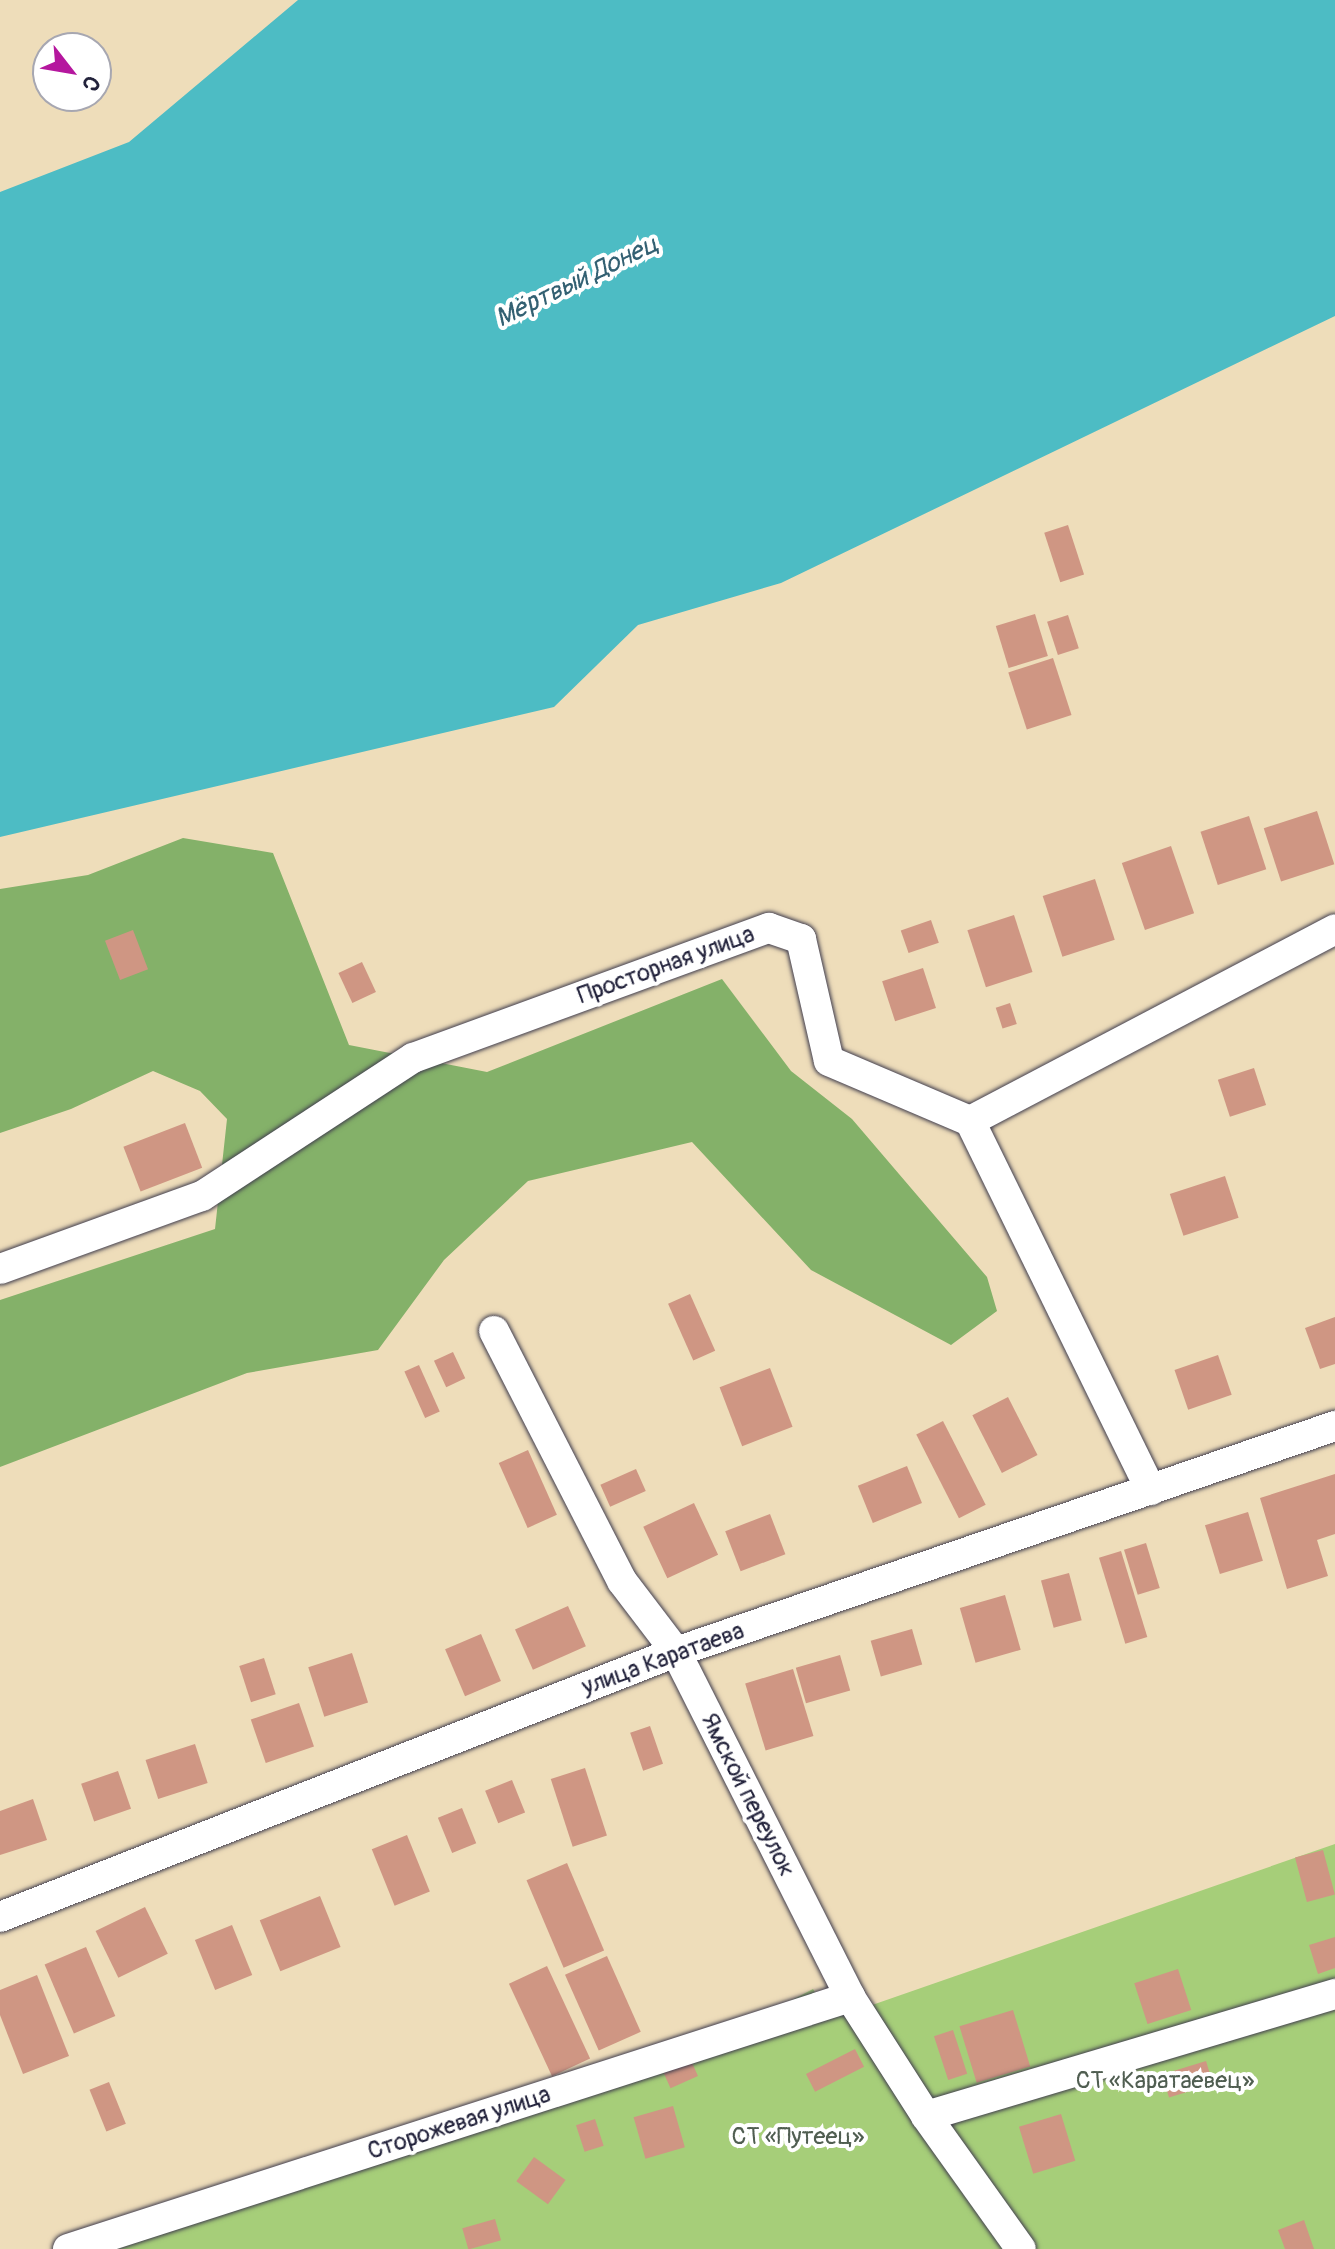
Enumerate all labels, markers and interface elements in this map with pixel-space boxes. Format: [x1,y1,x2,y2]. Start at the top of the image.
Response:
north arrow [32,32,112,112]
text: С [75,70,106,96]
water label: Мёртвый Донец [490,229,664,335]
street label: Просторная улица [574,920,758,1010]
street label: улица Каратаева [578,1616,748,1702]
street label: Ямской переулок [694,1709,802,1881]
park label: СТ «Каратаевец» [1076,2067,1254,2095]
street label: Сторожевая улица [364,2080,554,2166]
park label: СТ «Путеец» [732,2123,864,2151]

